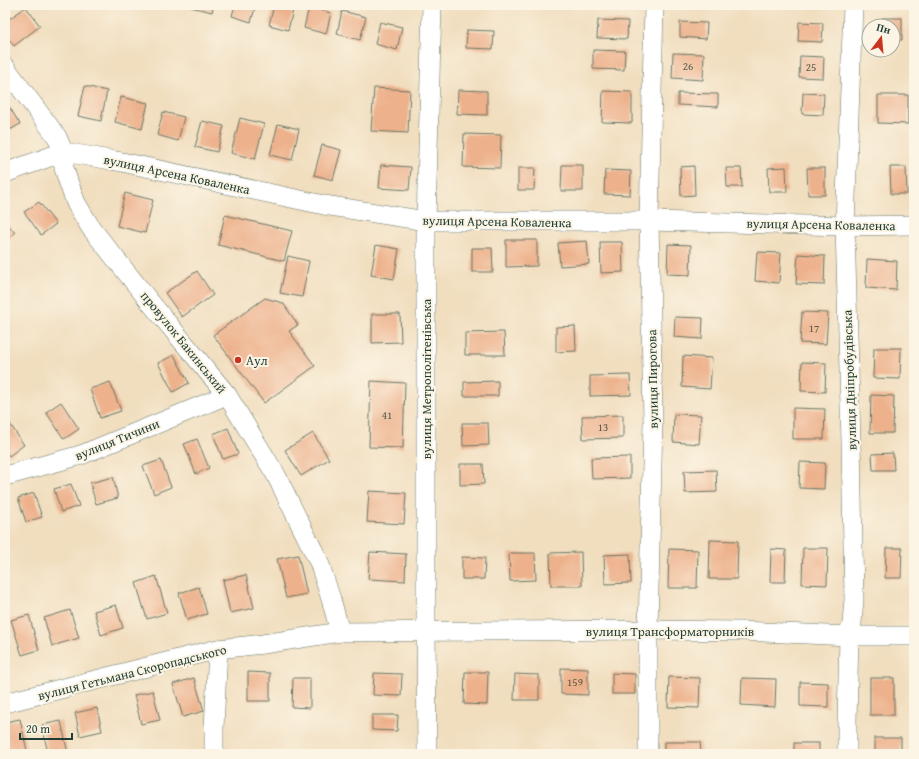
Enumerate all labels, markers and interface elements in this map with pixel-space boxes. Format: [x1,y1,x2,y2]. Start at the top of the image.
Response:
north arrow [861,18,901,58]
text: Пн [875,19,893,38]
house number: 26 [683,58,693,74]
house number: 25 [806,59,816,75]
street label: вулиця Арсена Коваленка [102,150,253,199]
street label: вулиця Арсена Коваленка [422,211,572,232]
street label: вулиця Арсена Коваленка [746,214,896,235]
street label: провулок Бакинський [136,287,231,398]
street label: вулиця Метрополітенівська [417,298,436,459]
street label: вулиця Дніпробудівська [838,309,861,450]
house number: 17 [809,320,819,336]
street label: вулиця Пирогова [642,328,663,429]
place label: Аул [246,351,268,370]
marker: Аул [233,355,243,365]
house number: 41 [382,407,392,423]
street label: вулиця Тичини [72,414,163,465]
house number: 13 [598,419,608,435]
street label: вулиця Трансформаторників [586,622,754,641]
street label: вулиця Гетьмана Скоропадського [36,640,229,705]
house number: 159 [567,674,583,690]
scale bar [20,715,72,741]
text: 20 m [26,720,50,737]

